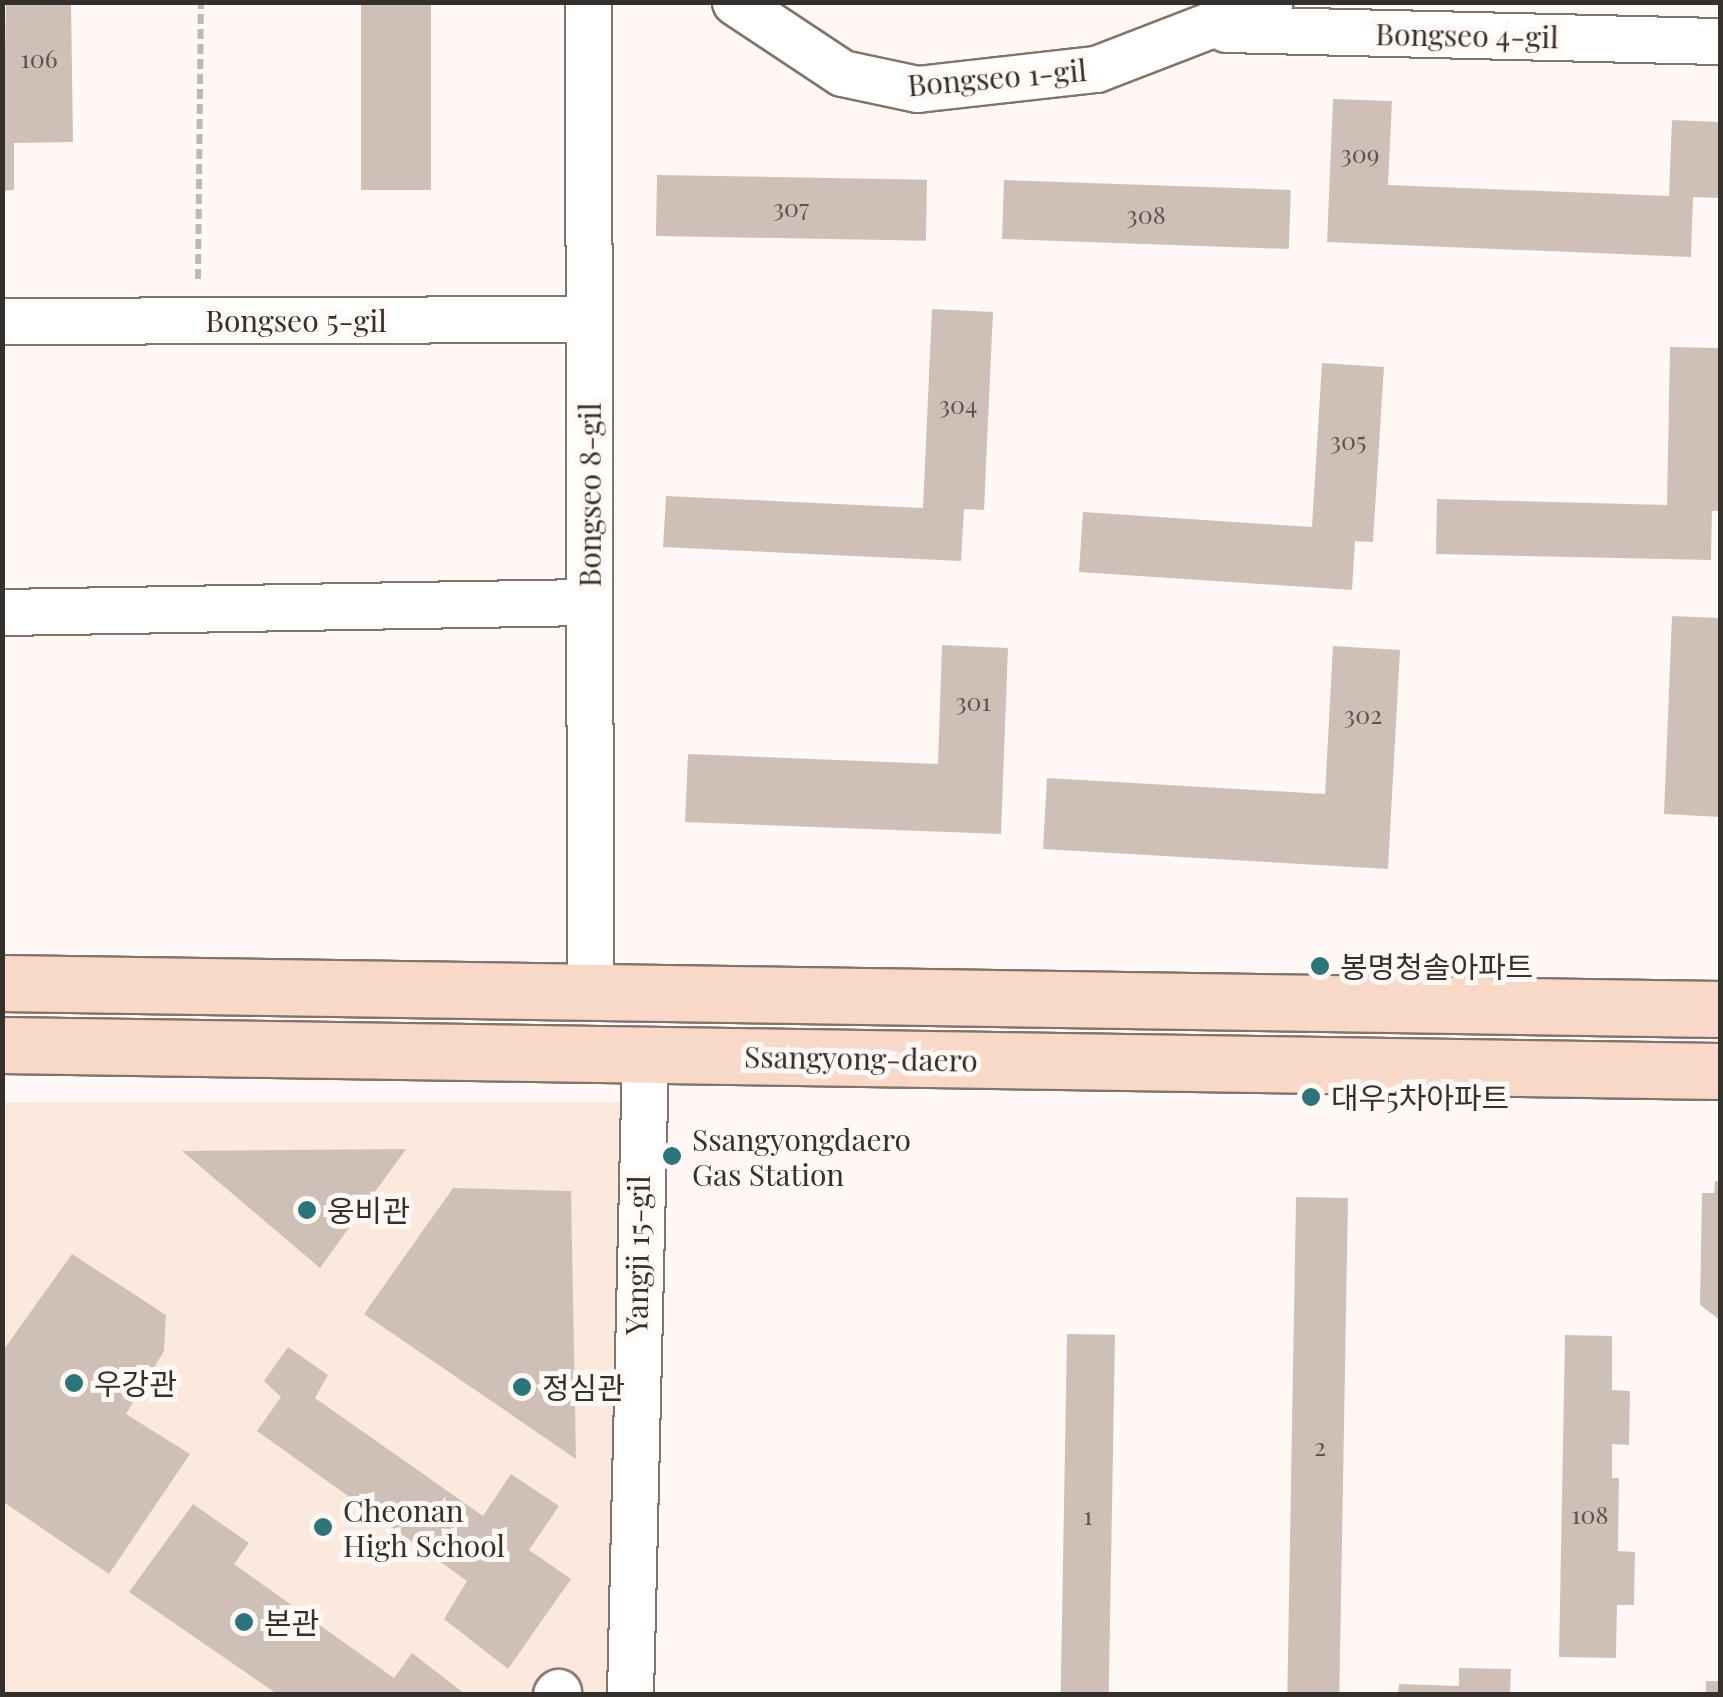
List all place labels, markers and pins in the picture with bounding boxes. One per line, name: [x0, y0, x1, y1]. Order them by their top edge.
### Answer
place label: 봉명청솔아파트: [1340, 948, 1533, 984]
marker: 봉명청솔아파트: [1309, 955, 1331, 977]
place label: 대우5차아파트: [1331, 1079, 1509, 1115]
marker: 대우5차아파트: [1300, 1086, 1322, 1108]
place label: Ssangyongdaero Gas Station: [692, 1121, 911, 1192]
marker: Ssangyongdaero Gas Station: [661, 1145, 683, 1167]
place label: 웅비관: [327, 1192, 410, 1228]
marker: 웅비관: [296, 1199, 318, 1221]
place label: 우강관: [94, 1365, 177, 1401]
place label: 정심관: [542, 1369, 625, 1405]
marker: 우강관: [63, 1372, 85, 1394]
marker: 정심관: [511, 1376, 533, 1398]
place label: Cheonan High School: [343, 1492, 505, 1562]
marker: Cheonan High School: [312, 1516, 334, 1538]
place label: 본관: [264, 1604, 319, 1640]
marker: 본관: [233, 1611, 255, 1633]

